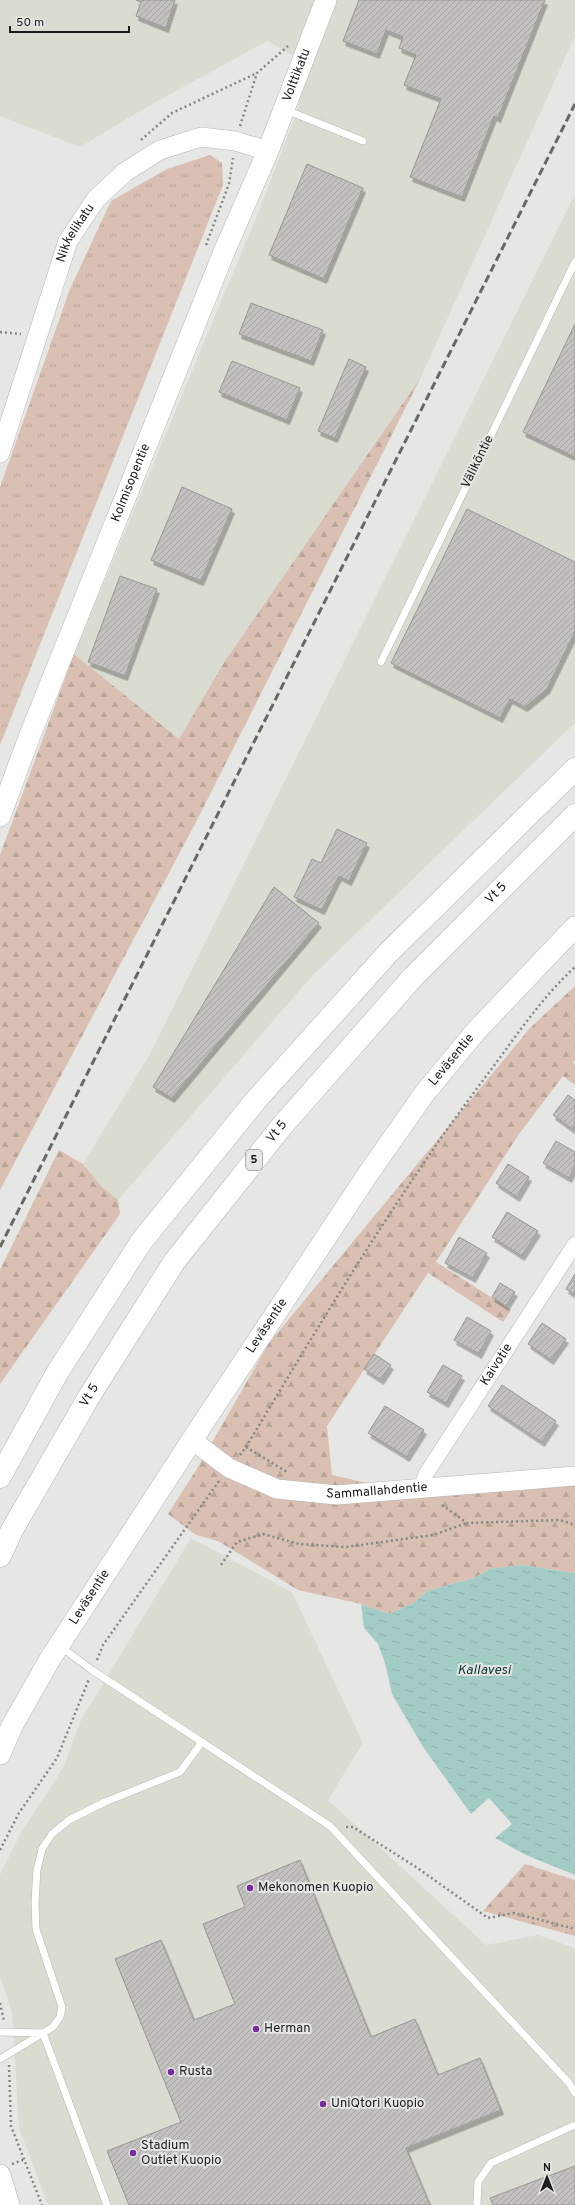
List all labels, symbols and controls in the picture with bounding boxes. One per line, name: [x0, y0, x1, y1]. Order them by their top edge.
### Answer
scale bar: [10, 8, 129, 34]
text: 50 m: [16, 15, 44, 31]
street label: Volttikatu: [280, 47, 314, 104]
street label: Nikkelikatu: [54, 201, 98, 264]
street label: Väliköntie: [458, 433, 498, 491]
street label: Kolmisopentie: [108, 441, 154, 525]
street label: Vt 5: [482, 879, 511, 908]
street label: Leväsentie: [426, 1031, 478, 1089]
street label: Vt 5: [263, 1117, 291, 1146]
road number: 5: [246, 1150, 262, 1170]
street label: Leväsentie: [243, 1296, 291, 1357]
street label: Kaivotie: [477, 1341, 516, 1389]
street label: Vt 5: [77, 1381, 103, 1410]
street label: Sammallahdentie: [325, 1480, 428, 1503]
street label: Leväsentie: [66, 1567, 114, 1628]
water label: Kallavesi: [457, 1662, 512, 1679]
place label: Mekonomen Kuopio: [258, 1880, 373, 1896]
marker: Mekonomen Kuopio: [245, 1883, 255, 1893]
place label: Herman: [264, 2021, 311, 2037]
marker: Herman: [251, 2024, 261, 2034]
place label: Rusta: [179, 2064, 212, 2080]
marker: Rusta: [166, 2067, 176, 2077]
place label: UniQtori Kuopio: [331, 2096, 424, 2112]
marker: UniQtori Kuopio: [318, 2099, 328, 2109]
place label: Stadium Outlet Kuopio: [141, 2138, 222, 2169]
marker: Stadium Outlet Kuopio: [128, 2148, 138, 2158]
north arrow: [527, 2157, 567, 2197]
text: N: [543, 2161, 551, 2175]

